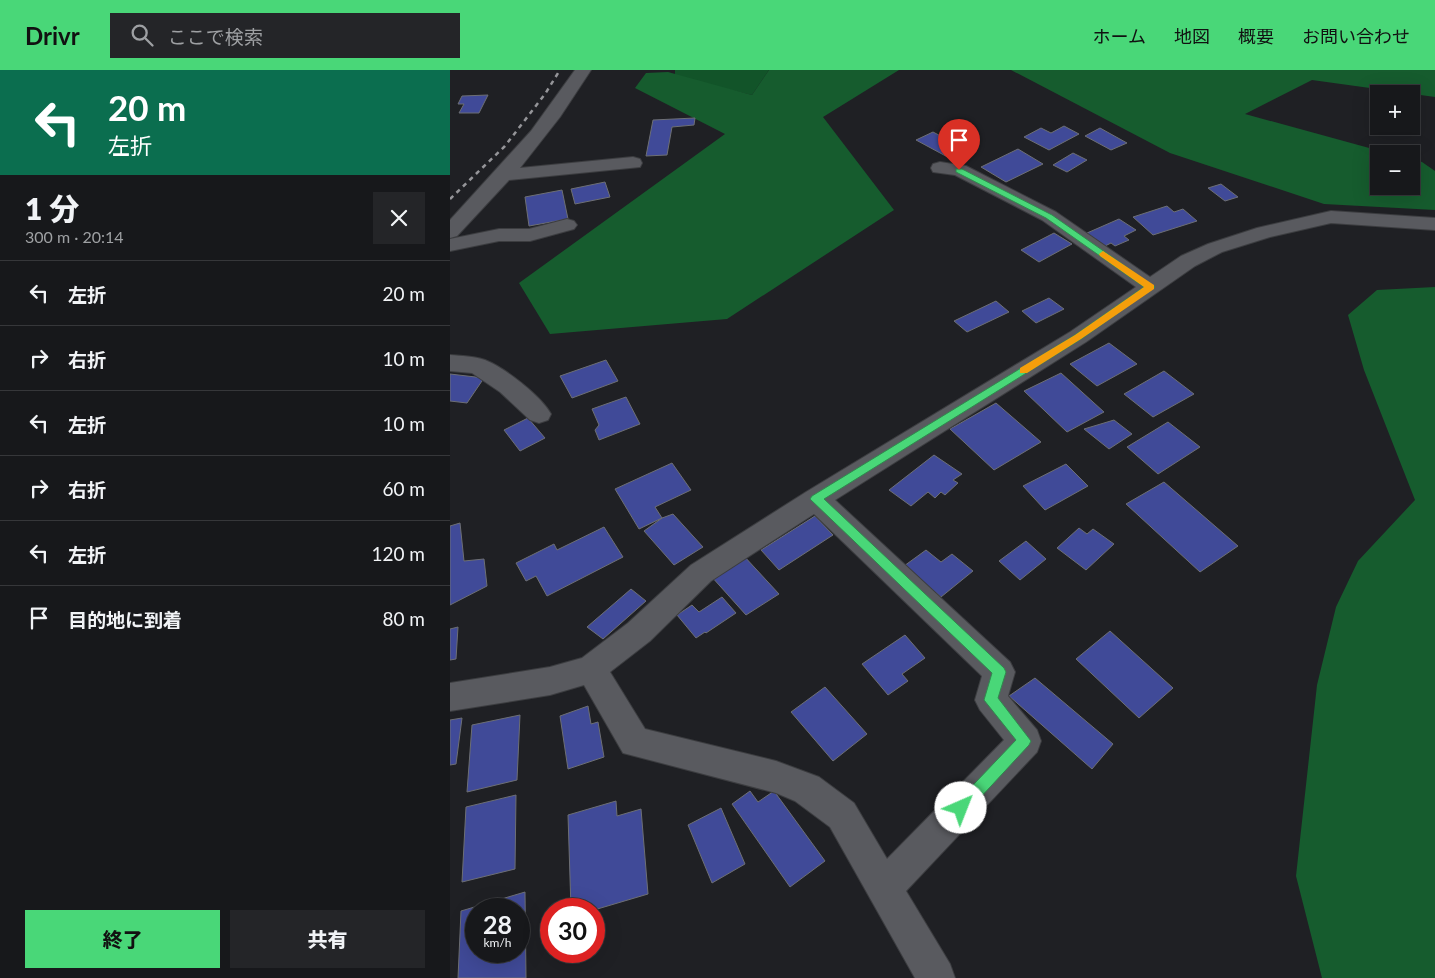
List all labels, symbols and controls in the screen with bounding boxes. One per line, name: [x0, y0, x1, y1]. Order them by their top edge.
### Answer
search box: [110, 13, 460, 58]
text: Drivr: [25, 21, 80, 50]
icon: search: [128, 21, 156, 49]
text: ここで検索: [168, 25, 263, 48]
text: ホーム: [1093, 25, 1146, 47]
text: 地図: [1174, 25, 1210, 47]
text: 概要: [1238, 25, 1274, 47]
text: お問い合わせ: [1302, 25, 1410, 47]
map controls: [1370, 85, 1420, 195]
button: +: [1370, 85, 1420, 135]
text: 20 m: [108, 86, 186, 128]
icon: left: [25, 90, 90, 155]
pin: [938, 119, 980, 170]
icon: arrive: [945, 126, 973, 154]
text: 左折: [108, 132, 152, 159]
button: −: [1370, 145, 1420, 195]
text: 1 分: [25, 190, 79, 226]
button: close: [373, 192, 425, 244]
text: 300 m · 20:14: [25, 227, 124, 246]
icon: left: [25, 279, 53, 307]
text: 20 m: [382, 282, 425, 305]
text: 左折: [68, 283, 106, 306]
icon: right: [25, 344, 53, 372]
text: 10 m: [382, 347, 425, 370]
text: 右折: [68, 348, 106, 371]
icon: left: [25, 409, 53, 437]
text: 10 m: [382, 412, 425, 435]
text: 左折: [68, 413, 106, 436]
icon: right: [25, 474, 53, 502]
text: 60 m: [382, 477, 425, 500]
text: 右折: [68, 478, 106, 501]
icon: left: [25, 539, 53, 567]
text: 120 m: [371, 542, 425, 565]
text: 左折: [68, 543, 106, 566]
icon: arrive: [25, 604, 53, 632]
text: 80 m: [382, 607, 425, 630]
text: 目的地に到着: [68, 608, 182, 631]
position arrow: [934, 781, 986, 833]
speed limit sign: 30: [540, 898, 605, 963]
text: 28: [483, 909, 512, 939]
button: 終了: [25, 910, 220, 968]
button: 共有: [230, 910, 425, 968]
text: km/h: [483, 935, 512, 950]

